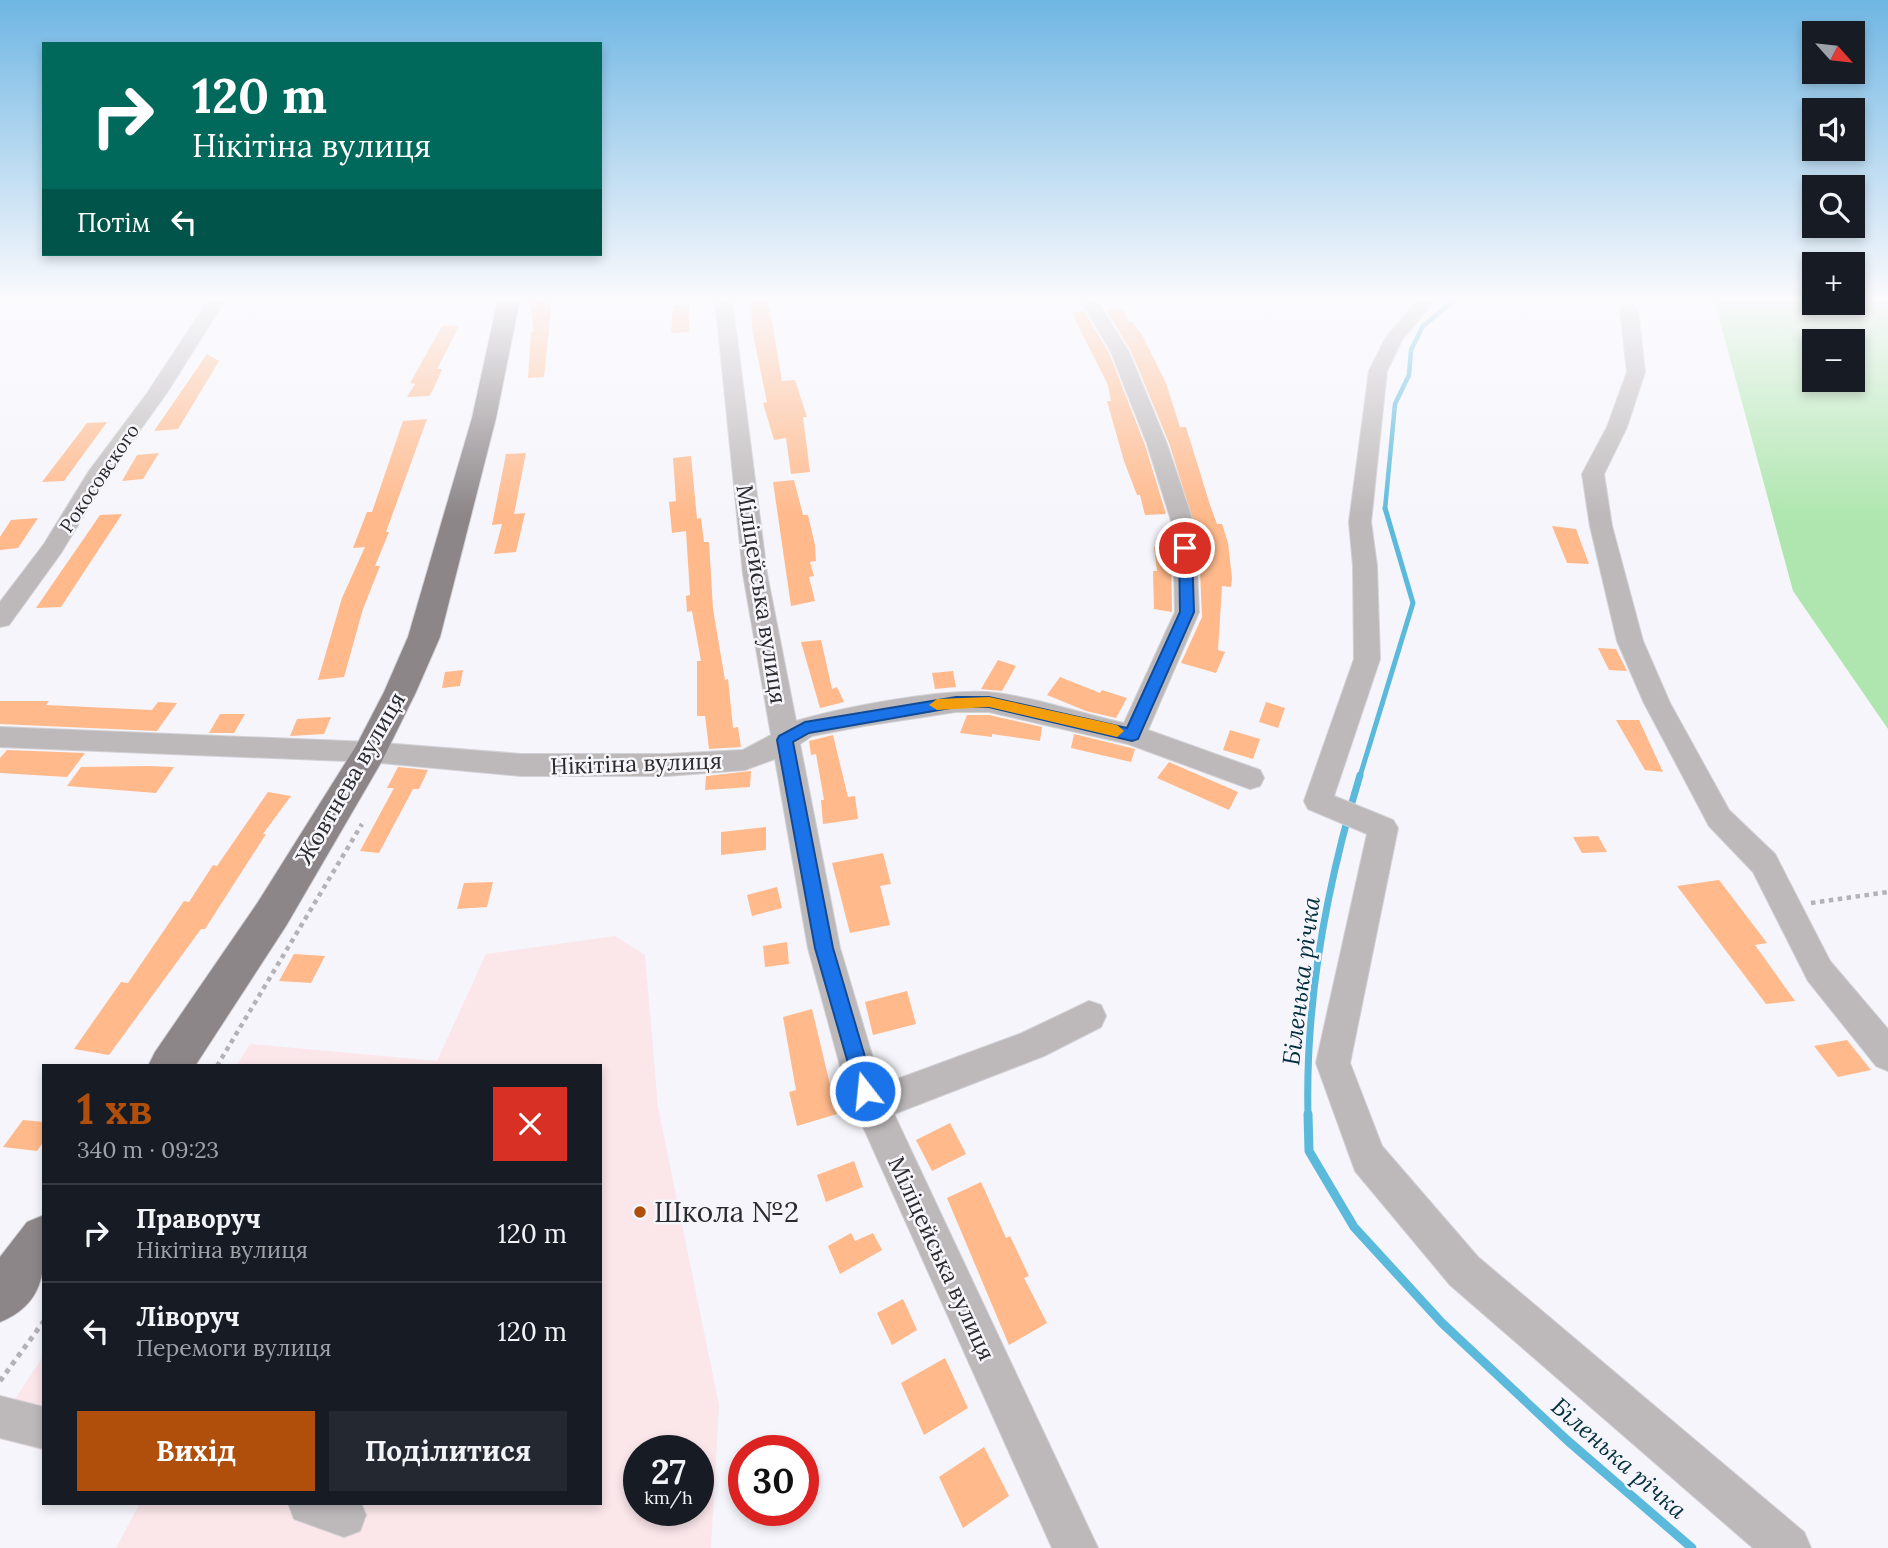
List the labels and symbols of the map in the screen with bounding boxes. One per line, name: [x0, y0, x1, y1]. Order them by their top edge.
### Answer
north arrow: [1802, 21, 1866, 84]
street label: Рокосовского: [54, 419, 144, 537]
street label: Міліцейська вулиця: [730, 482, 794, 706]
pin: [1155, 518, 1215, 578]
street label: Жовтнева вулиця: [289, 687, 411, 869]
street label: Нікітіна вулиця: [550, 746, 722, 780]
water label: Біленька річка: [1275, 894, 1327, 1067]
position arrow: [828, 1054, 902, 1128]
street label: Міліцейська вулиця: [882, 1151, 1002, 1365]
place label: Школа №2: [654, 1194, 799, 1230]
marker: Школа №2: [632, 1204, 648, 1220]
water label: Біленька річка: [1545, 1391, 1694, 1526]
speed limit sign: 30: [728, 1435, 819, 1526]

